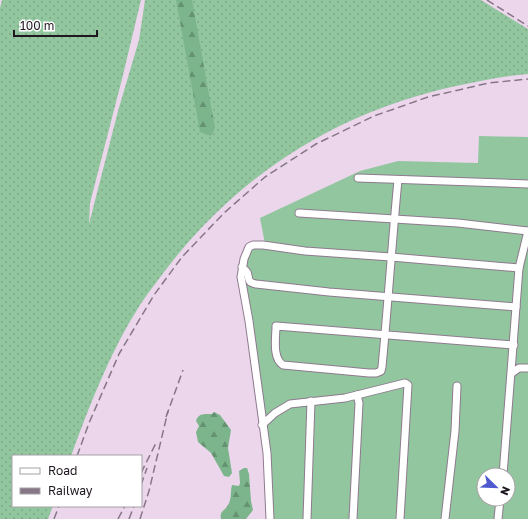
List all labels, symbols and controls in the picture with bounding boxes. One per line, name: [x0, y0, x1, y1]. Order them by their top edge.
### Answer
scale bar: [14, 12, 97, 38]
text: 100 m: [20, 18, 54, 33]
legend: [12, 455, 142, 507]
text: Road: [48, 463, 77, 478]
north arrow: [476, 467, 516, 507]
text: Railway: [48, 483, 93, 498]
text: N: [498, 485, 513, 497]

